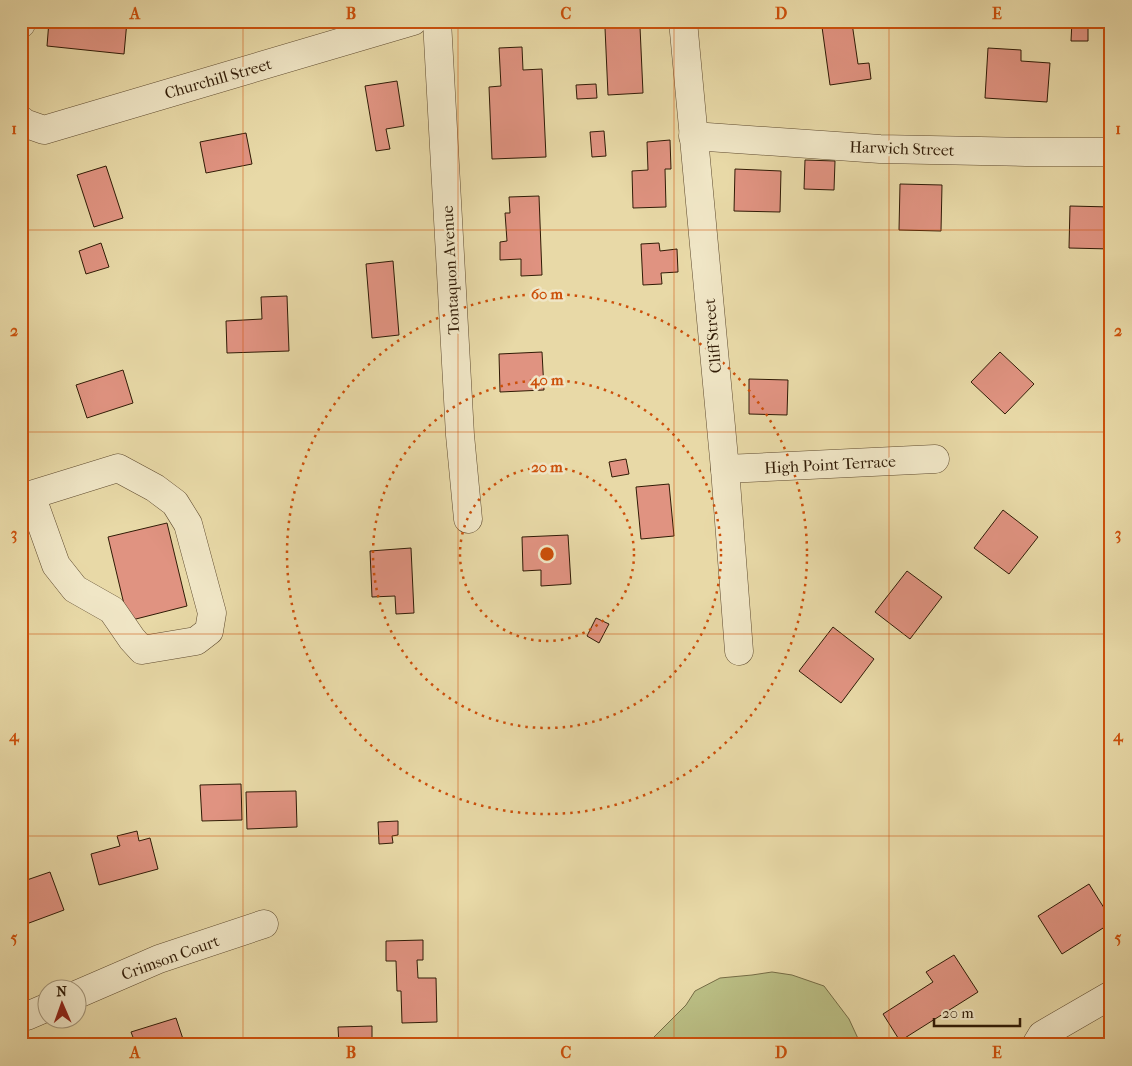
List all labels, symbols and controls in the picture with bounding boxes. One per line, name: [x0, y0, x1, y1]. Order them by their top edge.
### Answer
text: A: [129, 4, 141, 23]
text: B: [346, 4, 356, 23]
text: C: [561, 4, 572, 23]
text: D: [775, 4, 787, 23]
text: E: [992, 4, 1002, 23]
street label: Churchill Street: [162, 54, 274, 103]
text: 1: [11, 119, 17, 138]
text: 1: [1115, 119, 1121, 138]
street label: Harwich Street: [849, 137, 955, 160]
street label: Tontaquon Avenue: [438, 205, 463, 335]
text: 60 m: [531, 285, 564, 303]
street label: Cliff Street: [700, 297, 725, 374]
text: 2: [10, 321, 18, 340]
text: 2: [1114, 321, 1122, 340]
text: 40 m: [530, 371, 564, 389]
street label: High Point Terrace: [764, 452, 896, 477]
text: 20 m: [531, 458, 563, 476]
text: 3: [11, 524, 17, 544]
text: 3: [1115, 524, 1121, 544]
centre of rings: [538, 545, 556, 563]
text: 4: [8, 726, 20, 746]
text: 4: [1112, 726, 1124, 746]
text: 5: [11, 928, 18, 947]
text: 5: [1115, 928, 1122, 947]
street label: Crimson Court: [119, 931, 222, 984]
north arrow: [38, 978, 88, 1028]
text: N: [56, 983, 68, 1000]
scale bar: [934, 996, 1021, 1028]
text: 20 m: [942, 1004, 974, 1022]
text: A: [129, 1043, 141, 1062]
text: B: [346, 1043, 356, 1062]
text: C: [561, 1043, 572, 1062]
text: D: [775, 1043, 787, 1062]
text: E: [992, 1043, 1002, 1062]

